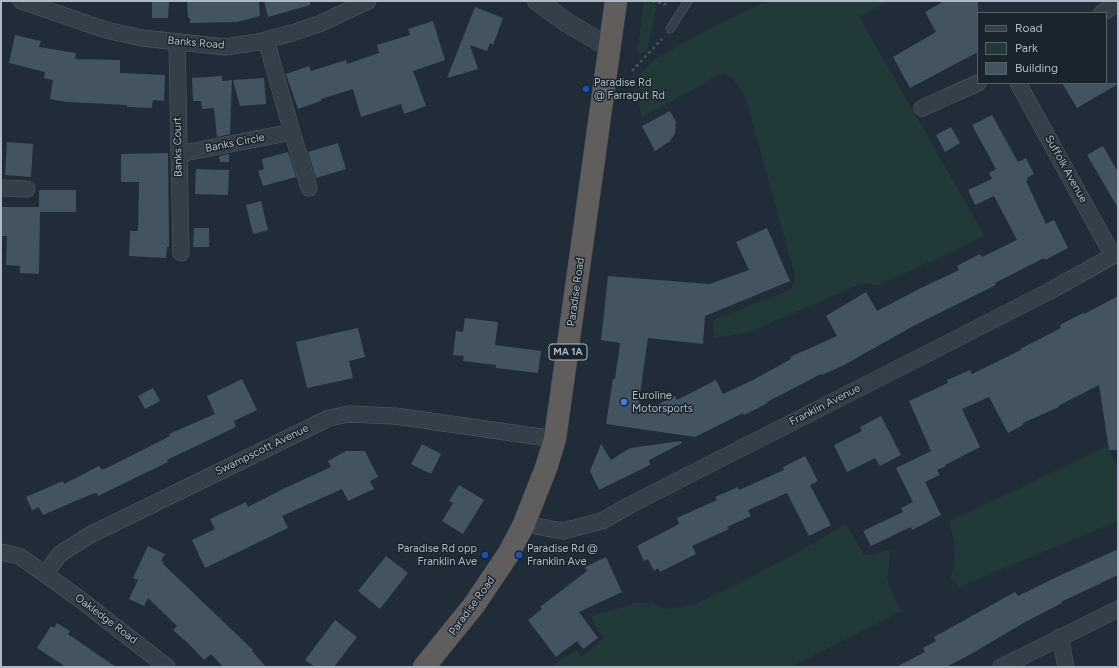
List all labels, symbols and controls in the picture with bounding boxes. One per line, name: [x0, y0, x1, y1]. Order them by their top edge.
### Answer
legend: [977, 12, 1107, 84]
text: Road: [1015, 21, 1043, 35]
street label: Banks Road: [167, 34, 225, 52]
text: Park: [1015, 41, 1038, 55]
text: Building: [1015, 61, 1058, 75]
place label: Paradise Rd @ Farragut Rd: [594, 76, 665, 102]
marker: Paradise Rd @ Farragut Rd: [581, 84, 591, 94]
street label: Banks Court: [171, 117, 185, 177]
street label: Banks Circle: [204, 131, 266, 155]
street label: Suffolk Avenue: [1042, 133, 1090, 205]
street label: Paradise Road: [565, 257, 587, 327]
road number: MA 1A: [549, 344, 587, 360]
street label: Franklin Avenue: [787, 381, 863, 429]
place label: Euroline Motorsports: [632, 389, 693, 415]
marker: Euroline Motorsports: [619, 397, 629, 407]
street label: Swampscott Avenue: [213, 422, 311, 478]
place label: Paradise Rd opp Franklin Ave: [398, 542, 477, 568]
place label: Paradise Rd @ Franklin Ave: [527, 542, 598, 568]
marker: Paradise Rd opp Franklin Ave: [480, 550, 490, 560]
marker: Paradise Rd @ Franklin Ave: [514, 550, 524, 560]
street label: Paradise Road: [446, 574, 498, 638]
street label: Oakledge Road: [72, 591, 140, 647]

